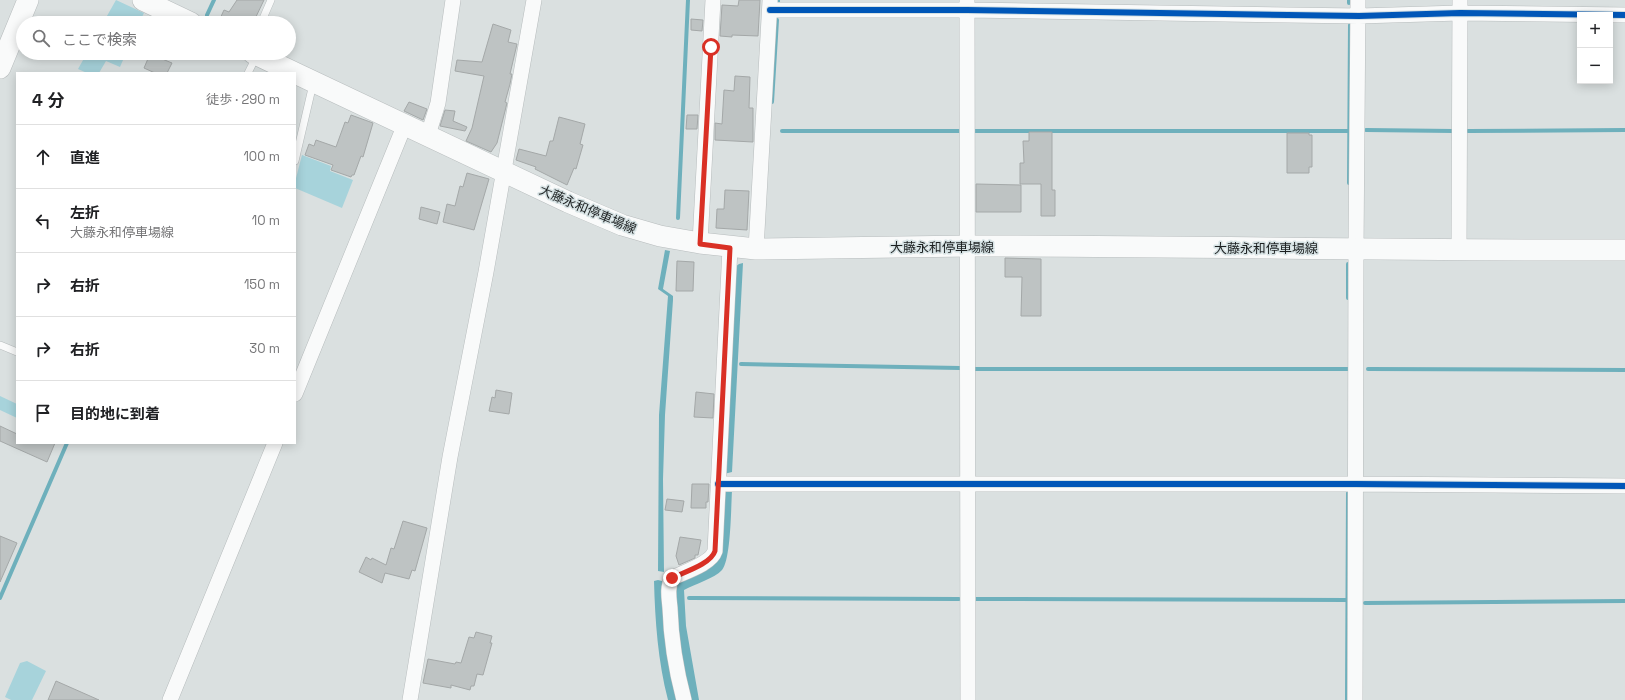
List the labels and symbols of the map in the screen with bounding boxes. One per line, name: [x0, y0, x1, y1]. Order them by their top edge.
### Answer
route start: [702, 38, 720, 56]
street label: 大藤永和停車場線: [537, 181, 639, 238]
street label: 大藤永和停車場線: [890, 239, 994, 256]
street label: 大藤永和停車場線: [1214, 240, 1318, 257]
route end: [663, 569, 681, 587]

